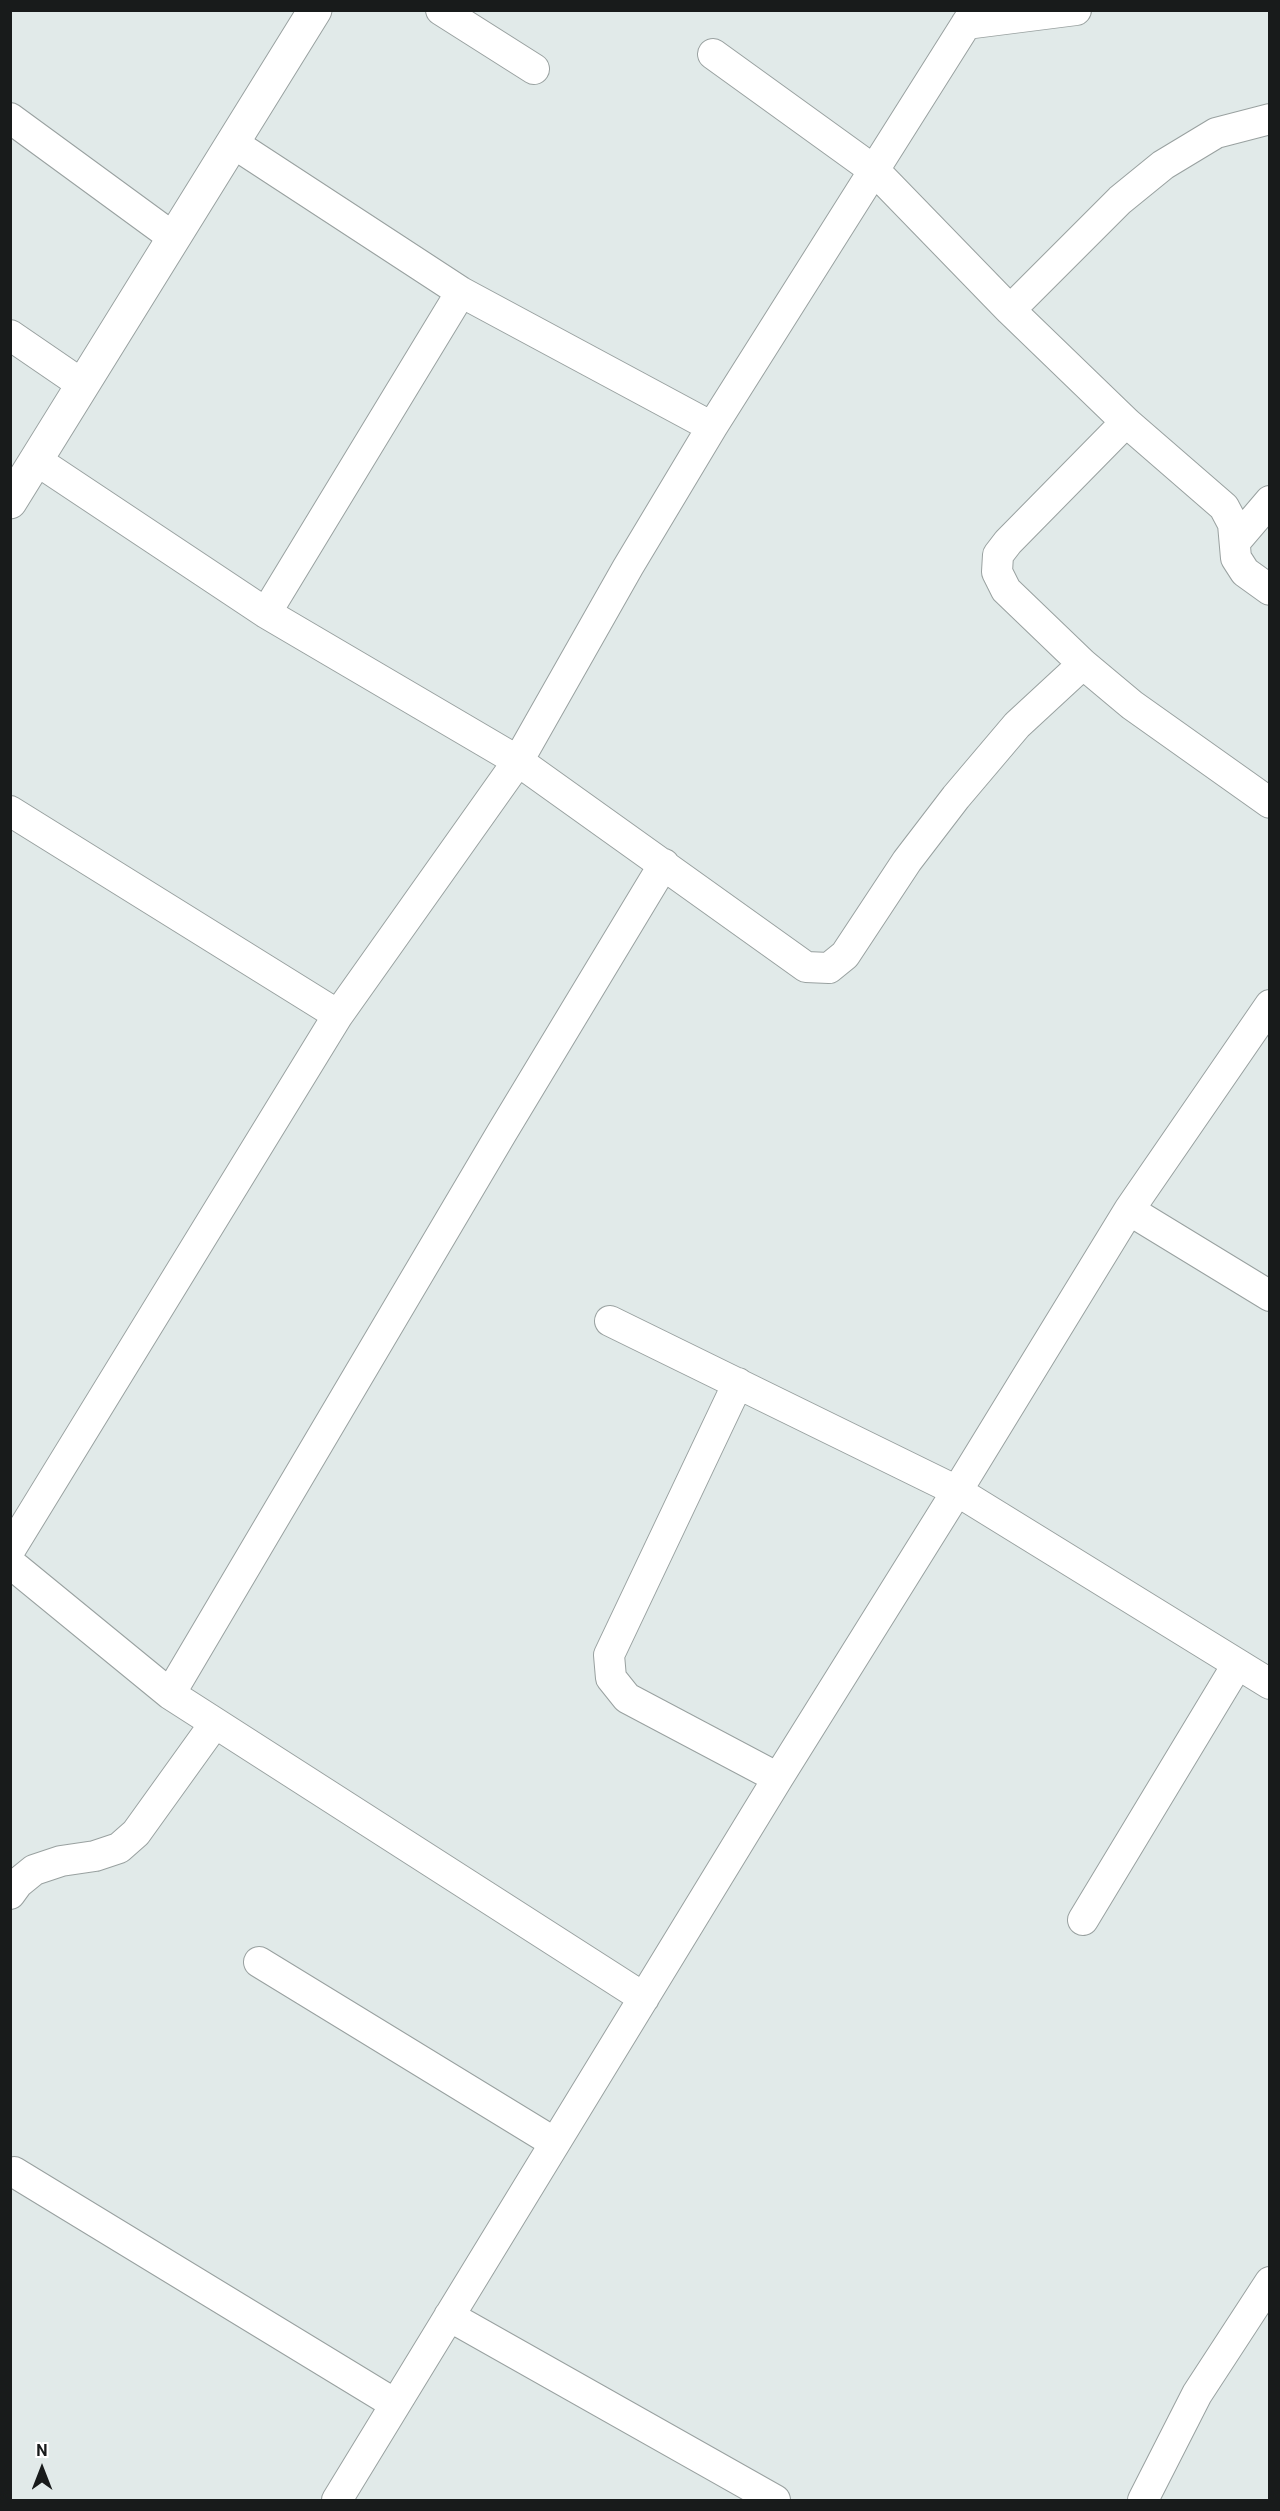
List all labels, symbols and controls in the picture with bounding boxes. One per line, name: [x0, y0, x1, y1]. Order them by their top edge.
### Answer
north arrow: [12, 2439, 72, 2499]
text: N: [36, 2441, 48, 2460]

